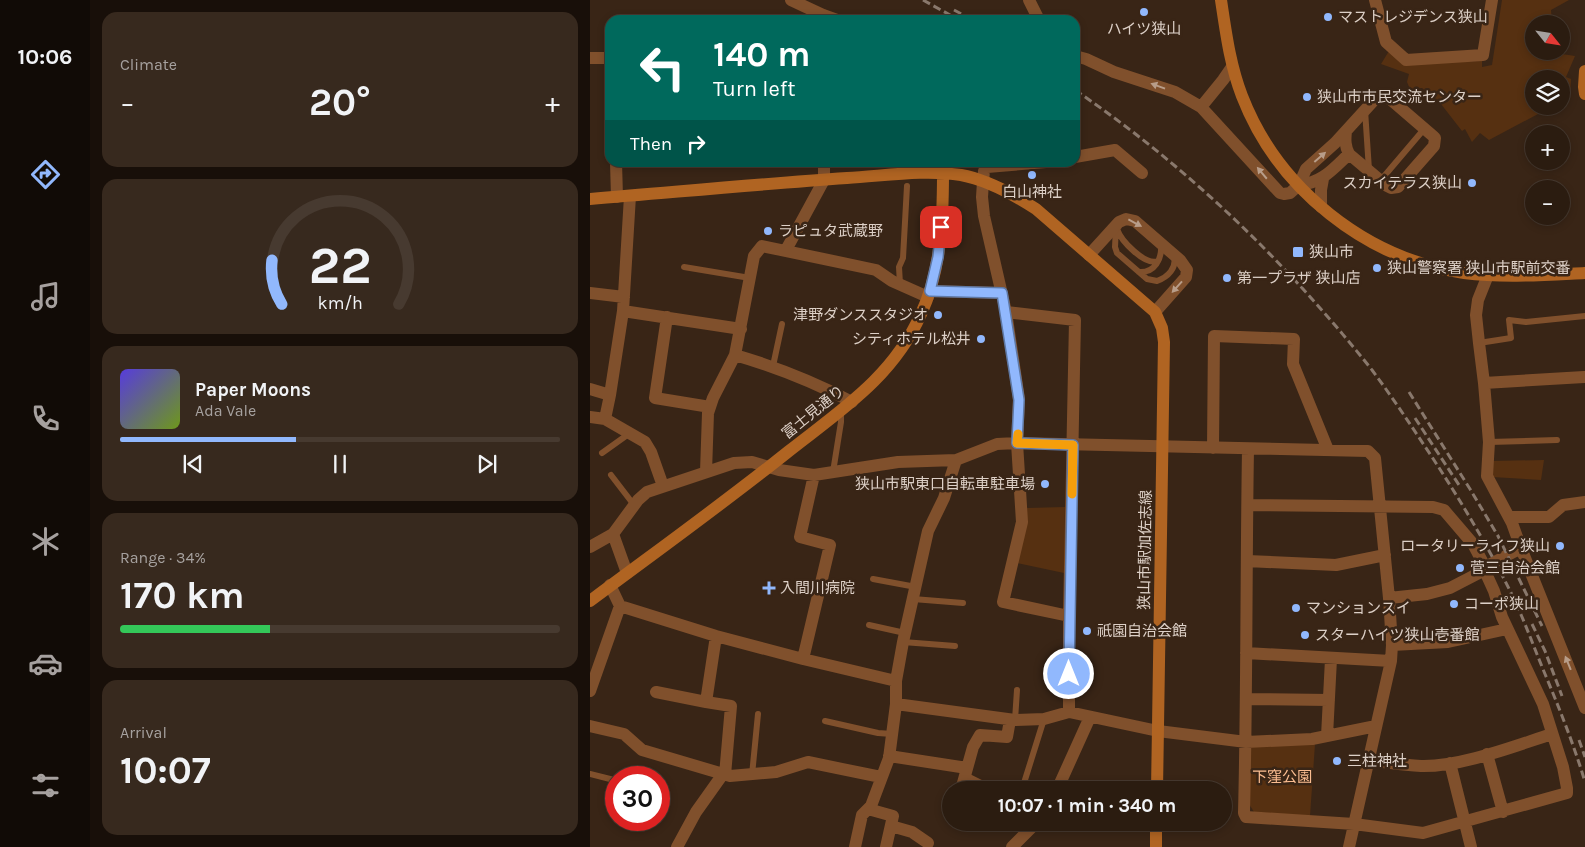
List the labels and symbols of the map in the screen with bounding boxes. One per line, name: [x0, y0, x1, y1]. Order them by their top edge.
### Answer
marker: ハイツ狭山: [1138, 6, 1150, 18]
place label: マストレジデンス狭山: [1338, 8, 1488, 26]
marker: マストレジデンス狭山: [1322, 11, 1334, 23]
north arrow: [1525, 15, 1570, 60]
place label: ハイツ狭山: [1107, 20, 1181, 38]
one-way arrow: [1150, 82, 1165, 89]
place label: 狭山市市民交流センター: [1317, 88, 1482, 106]
marker: 狭山市市民交流センター: [1301, 91, 1313, 103]
one-way arrow: [1313, 151, 1326, 162]
one-way arrow: [1257, 167, 1268, 179]
marker: 白山神社: [1026, 169, 1038, 181]
place label: スカイテラス狭山: [1343, 174, 1462, 192]
marker: スカイテラス狭山: [1466, 177, 1478, 189]
place label: 白山神社: [1002, 183, 1062, 201]
pin: [920, 206, 962, 248]
one-way arrow: [1127, 219, 1142, 227]
place label: ラピュタ武蔵野: [778, 222, 883, 240]
marker: ラピュタ武蔵野: [762, 225, 774, 237]
place label: 狭山市: [1309, 243, 1354, 261]
marker: 狭山市: [1291, 245, 1305, 259]
place label: 狭山警察署 狭山市駅前交番: [1387, 259, 1571, 277]
marker: 狭山警察署 狭山市駅前交番: [1371, 262, 1383, 274]
place label: 第一プラザ 狭山店: [1237, 269, 1361, 287]
marker: 第一プラザ 狭山店: [1221, 272, 1233, 284]
one-way arrow: [1171, 281, 1183, 293]
place label: 津野ダンススタジオ: [793, 306, 928, 324]
marker: 津野ダンススタジオ: [932, 309, 944, 321]
place label: シティホテル松井: [852, 330, 971, 348]
marker: シティホテル松井: [975, 333, 987, 345]
street label: 富士見通り: [778, 381, 848, 443]
place label: 狭山市駅東口自転車駐車場: [855, 475, 1035, 493]
marker: 狭山市駅東口自転車駐車場: [1039, 478, 1051, 490]
street label: 狭山市駅加佐志線: [1135, 490, 1155, 610]
place label: ロータリーライフ狭山: [1400, 537, 1550, 555]
marker: ロータリーライフ狭山: [1554, 540, 1566, 552]
place label: 菅三自治会館: [1470, 559, 1560, 577]
marker: 菅三自治会館: [1454, 562, 1466, 574]
place label: 入間川病院: [780, 579, 855, 597]
marker: 入間川病院: [762, 581, 776, 595]
place label: コーポ狭山: [1464, 595, 1539, 613]
marker: コーポ狭山: [1448, 598, 1460, 610]
place label: マンションスイ: [1306, 599, 1411, 617]
marker: マンションスイ: [1290, 602, 1302, 614]
place label: 祇園自治会館: [1097, 622, 1187, 640]
marker: 祇園自治会館: [1081, 625, 1093, 637]
place label: スターハイツ狭山壱番館: [1315, 626, 1479, 644]
marker: スターハイツ狭山壱番館: [1299, 629, 1311, 641]
position arrow: [1042, 647, 1094, 699]
one-way arrow: [1563, 656, 1571, 670]
place label: 三柱神社: [1347, 752, 1407, 770]
marker: 三柱神社: [1331, 755, 1343, 767]
speed limit sign: 30: [605, 766, 670, 831]
park label: 下窪公園: [1252, 768, 1312, 786]

